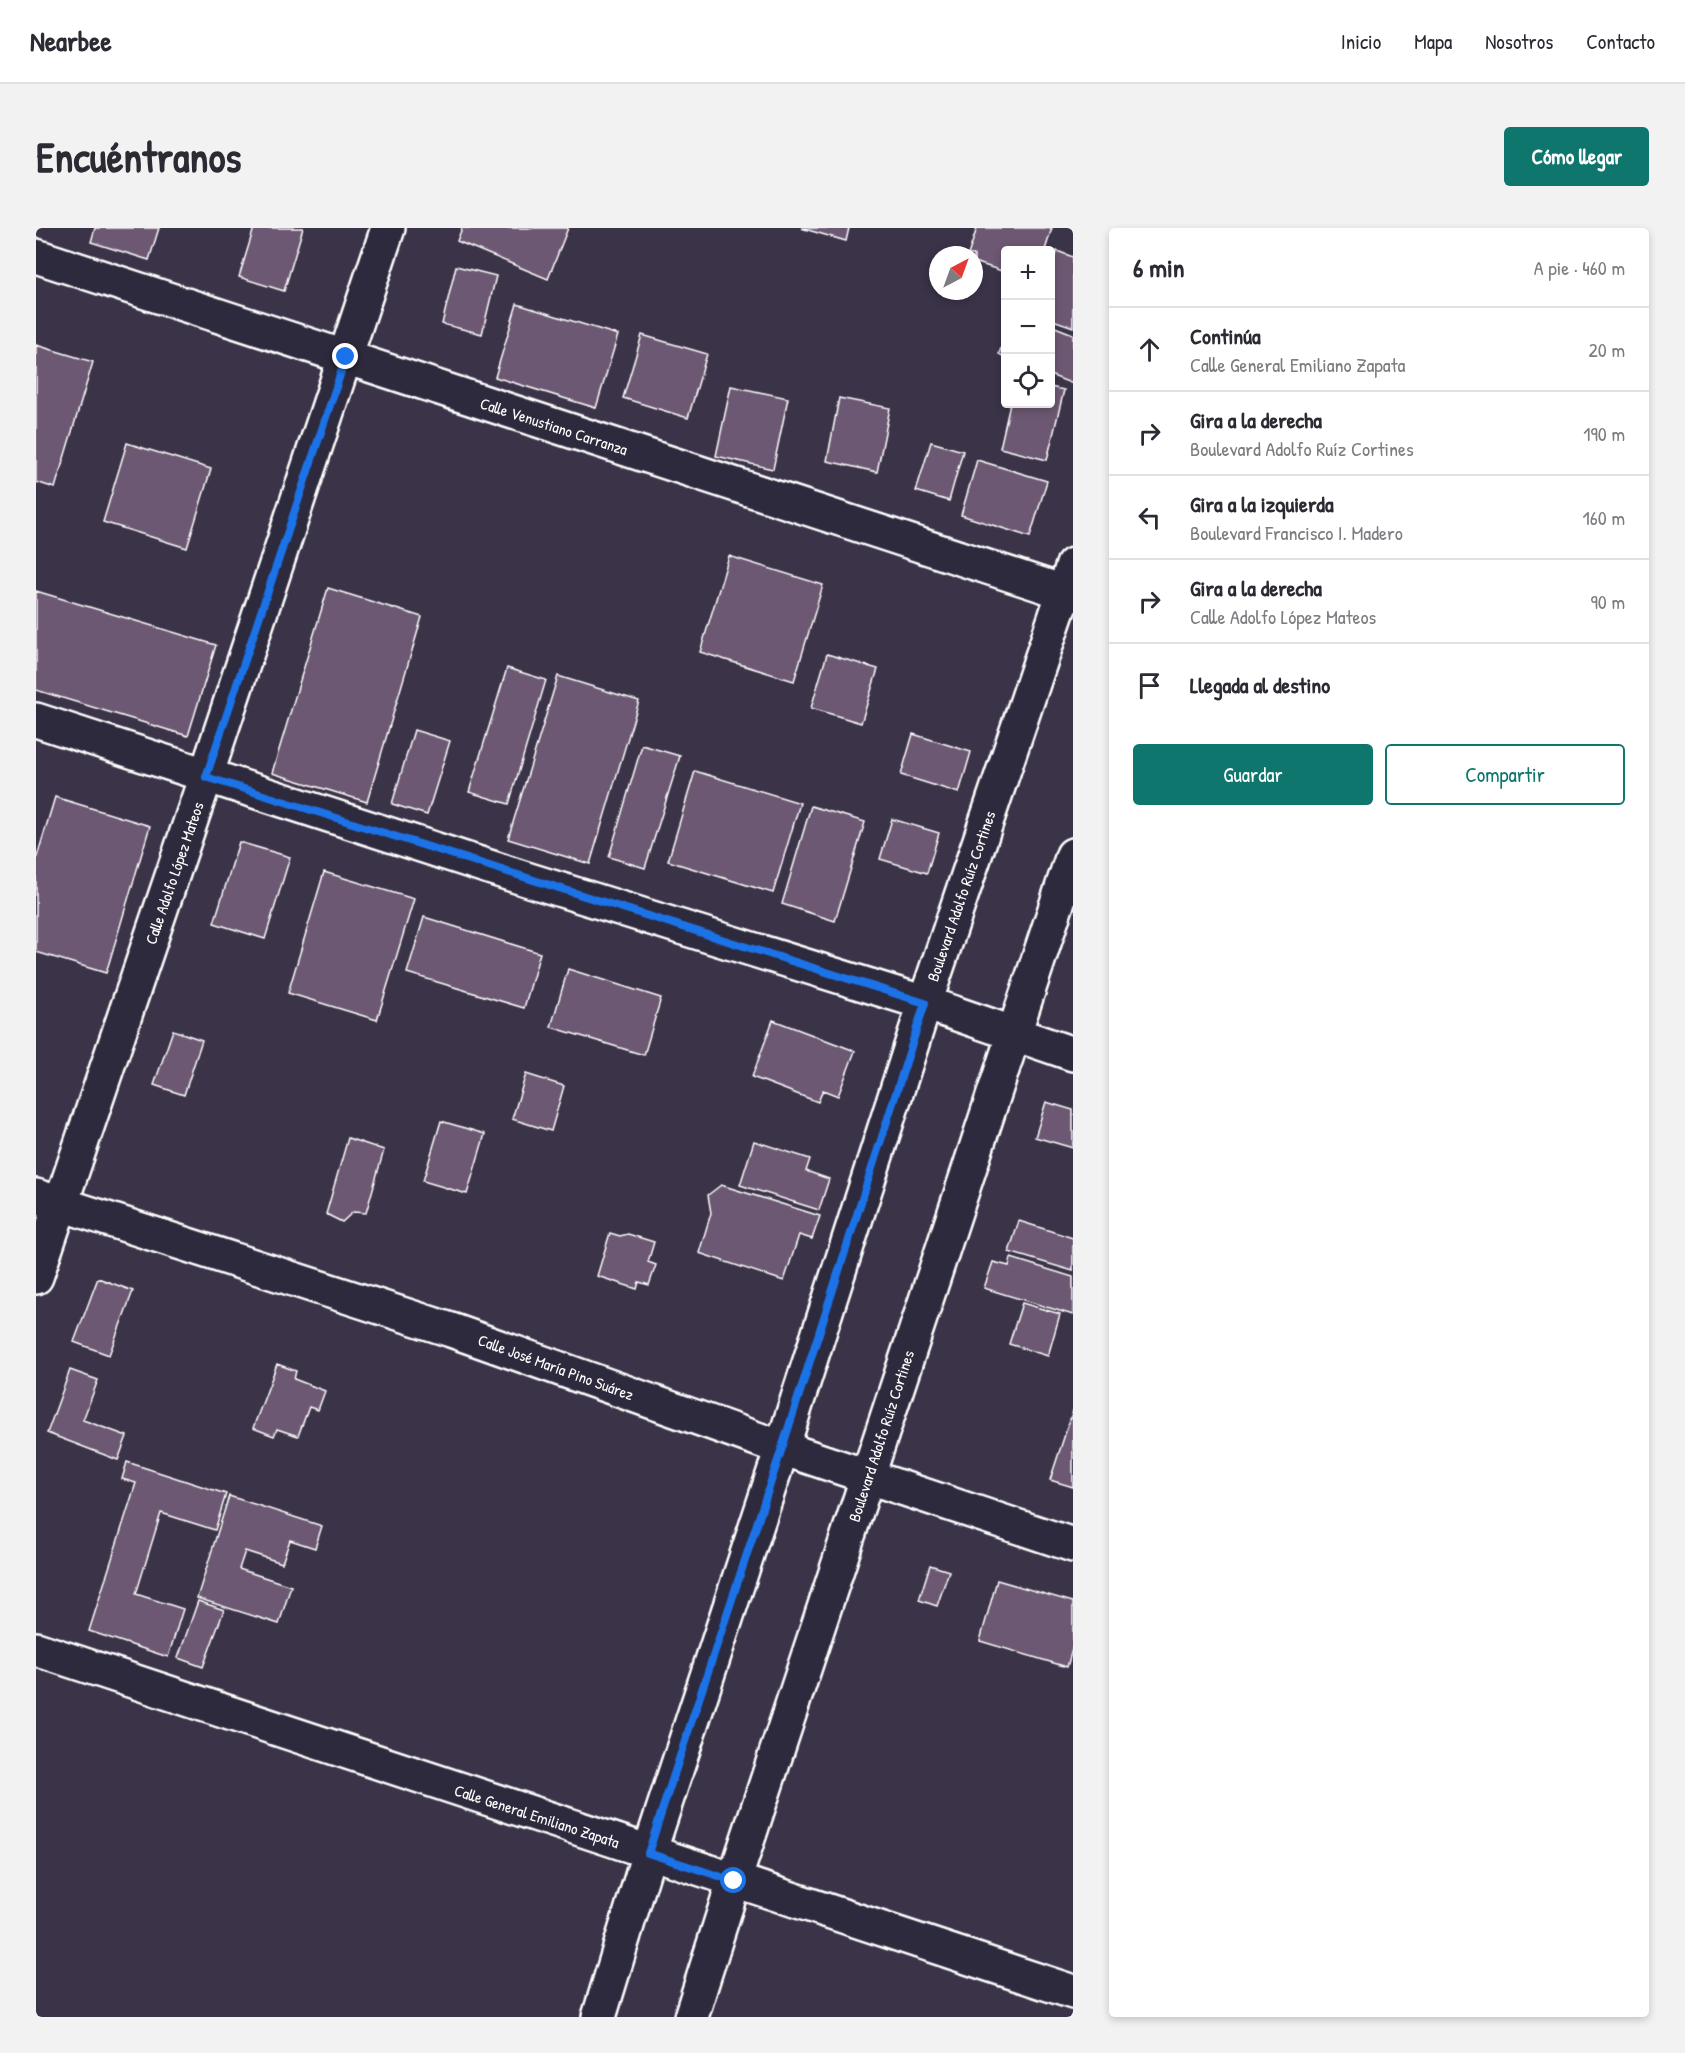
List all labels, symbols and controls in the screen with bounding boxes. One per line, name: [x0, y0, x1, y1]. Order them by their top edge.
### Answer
text: Nearbee: [30, 22, 112, 60]
text: Inicio: [1341, 27, 1381, 56]
text: Mapa: [1414, 27, 1452, 56]
text: Nosotros: [1485, 27, 1553, 56]
text: Contacto: [1586, 27, 1655, 56]
button: Cómo llegar: [1504, 127, 1649, 186]
text: Encuéntranos: [36, 128, 242, 185]
north arrow: [929, 246, 983, 300]
map controls: [1001, 246, 1055, 408]
button: +: [1001, 246, 1055, 300]
text: 6 min: [1133, 250, 1185, 285]
text: A pie · 460 m: [1534, 254, 1625, 281]
button: −: [1001, 300, 1055, 354]
text: Continúa: [1190, 321, 1261, 351]
icon: ahead: [1133, 333, 1166, 366]
text: 20 m: [1588, 336, 1625, 363]
route end: [332, 343, 358, 369]
text: Calle General Emiliano Zapata: [1190, 351, 1405, 378]
button: locate: [1001, 354, 1055, 408]
street label: Calle Venustiano Carranza: [477, 392, 631, 460]
text: Gira a la derecha: [1190, 405, 1322, 435]
icon: right: [1133, 417, 1166, 450]
text: 190 m: [1583, 420, 1625, 447]
text: Boulevard Adolfo Ruíz Cortines: [1190, 435, 1414, 462]
text: Gira a la izquierda: [1190, 489, 1334, 519]
icon: left: [1133, 501, 1166, 534]
text: 160 m: [1583, 504, 1625, 531]
text: Boulevard Francisco I. Madero: [1190, 519, 1403, 546]
text: Gira a la derecha: [1190, 573, 1322, 603]
icon: right: [1133, 585, 1166, 618]
text: 90 m: [1591, 588, 1625, 615]
text: Calle Adolfo López Mateos: [1190, 603, 1376, 630]
icon: arrive: [1133, 669, 1166, 702]
text: Llegada al destino: [1190, 670, 1330, 700]
button: Guardar: [1133, 744, 1373, 805]
button: Compartir: [1385, 744, 1625, 805]
street label: Calle Adolfo López Mateos: [139, 799, 209, 947]
street label: Boulevard Adolfo Ruíz Cortines: [921, 808, 1001, 984]
street label: Calle José María Pino Suárez: [475, 1329, 637, 1405]
street label: Boulevard Adolfo Ruíz Cortines: [843, 1347, 919, 1525]
street label: Calle General Emiliano Zapata: [452, 1779, 622, 1853]
route start: [720, 1867, 746, 1893]

